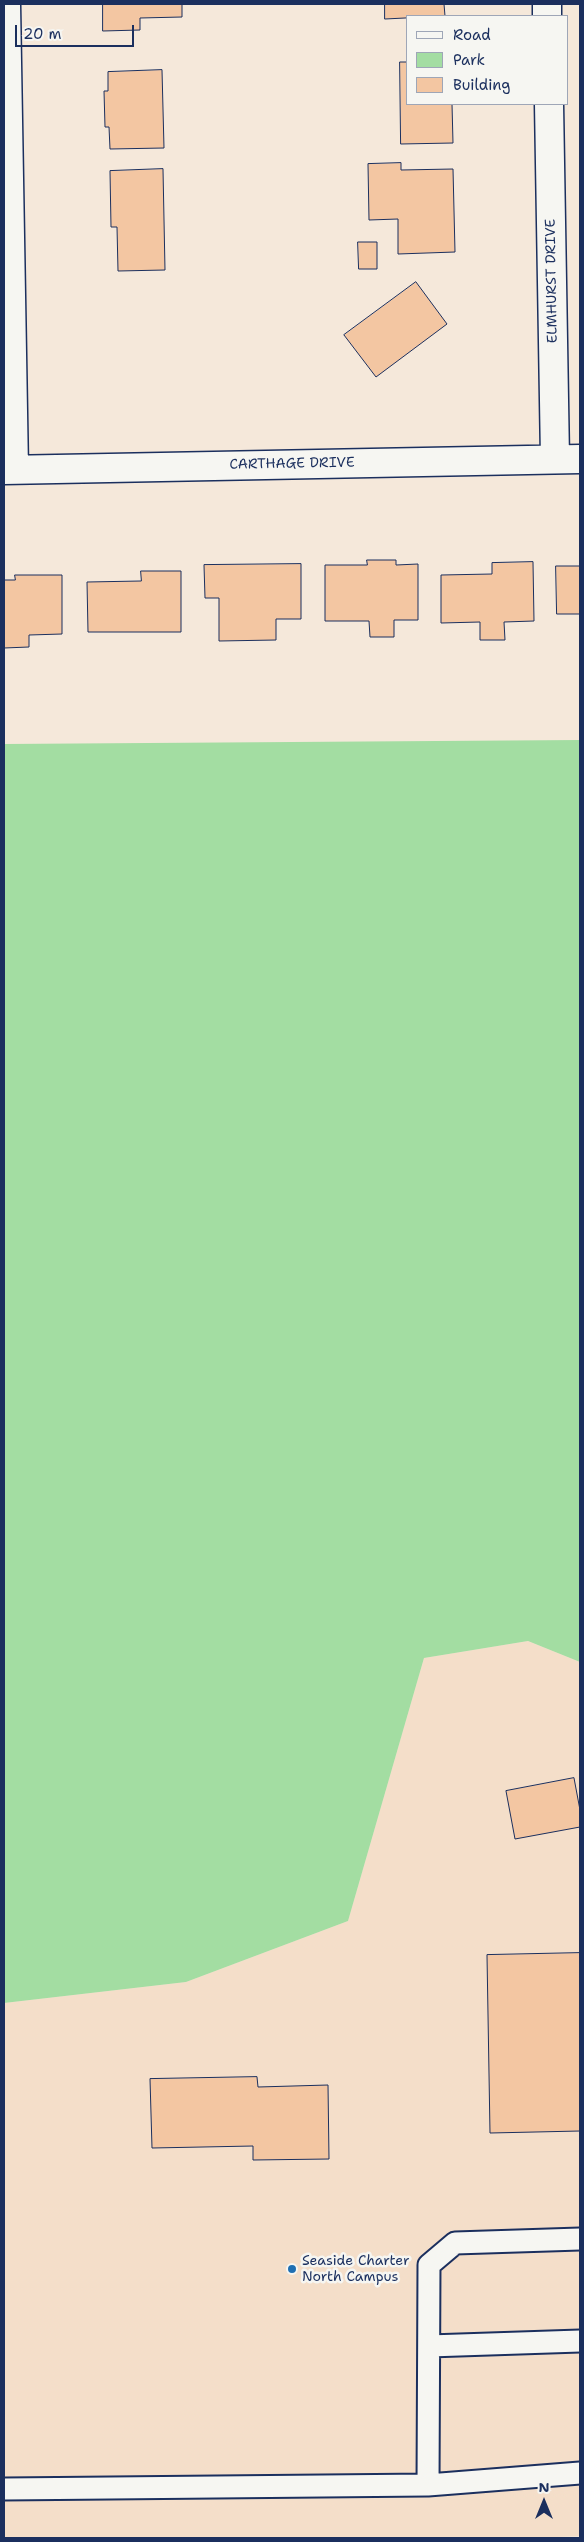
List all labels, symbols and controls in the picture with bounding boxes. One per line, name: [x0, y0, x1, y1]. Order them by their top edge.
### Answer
scale bar: [18, 15, 136, 47]
legend: [406, 15, 569, 105]
text: 20 m: [23, 24, 62, 44]
text: Road: [453, 25, 491, 45]
text: Park: [453, 50, 485, 70]
text: Building: [453, 75, 510, 95]
street label: ELMHURST DRIVE: [543, 219, 561, 343]
street label: CARTHAGE DRIVE: [229, 455, 355, 473]
place label: Seaside Charter North Campus: [302, 2253, 410, 2286]
marker: Seaside Charter North Campus: [286, 2263, 298, 2275]
north arrow: [519, 2477, 569, 2527]
text: N: [538, 2478, 550, 2496]

